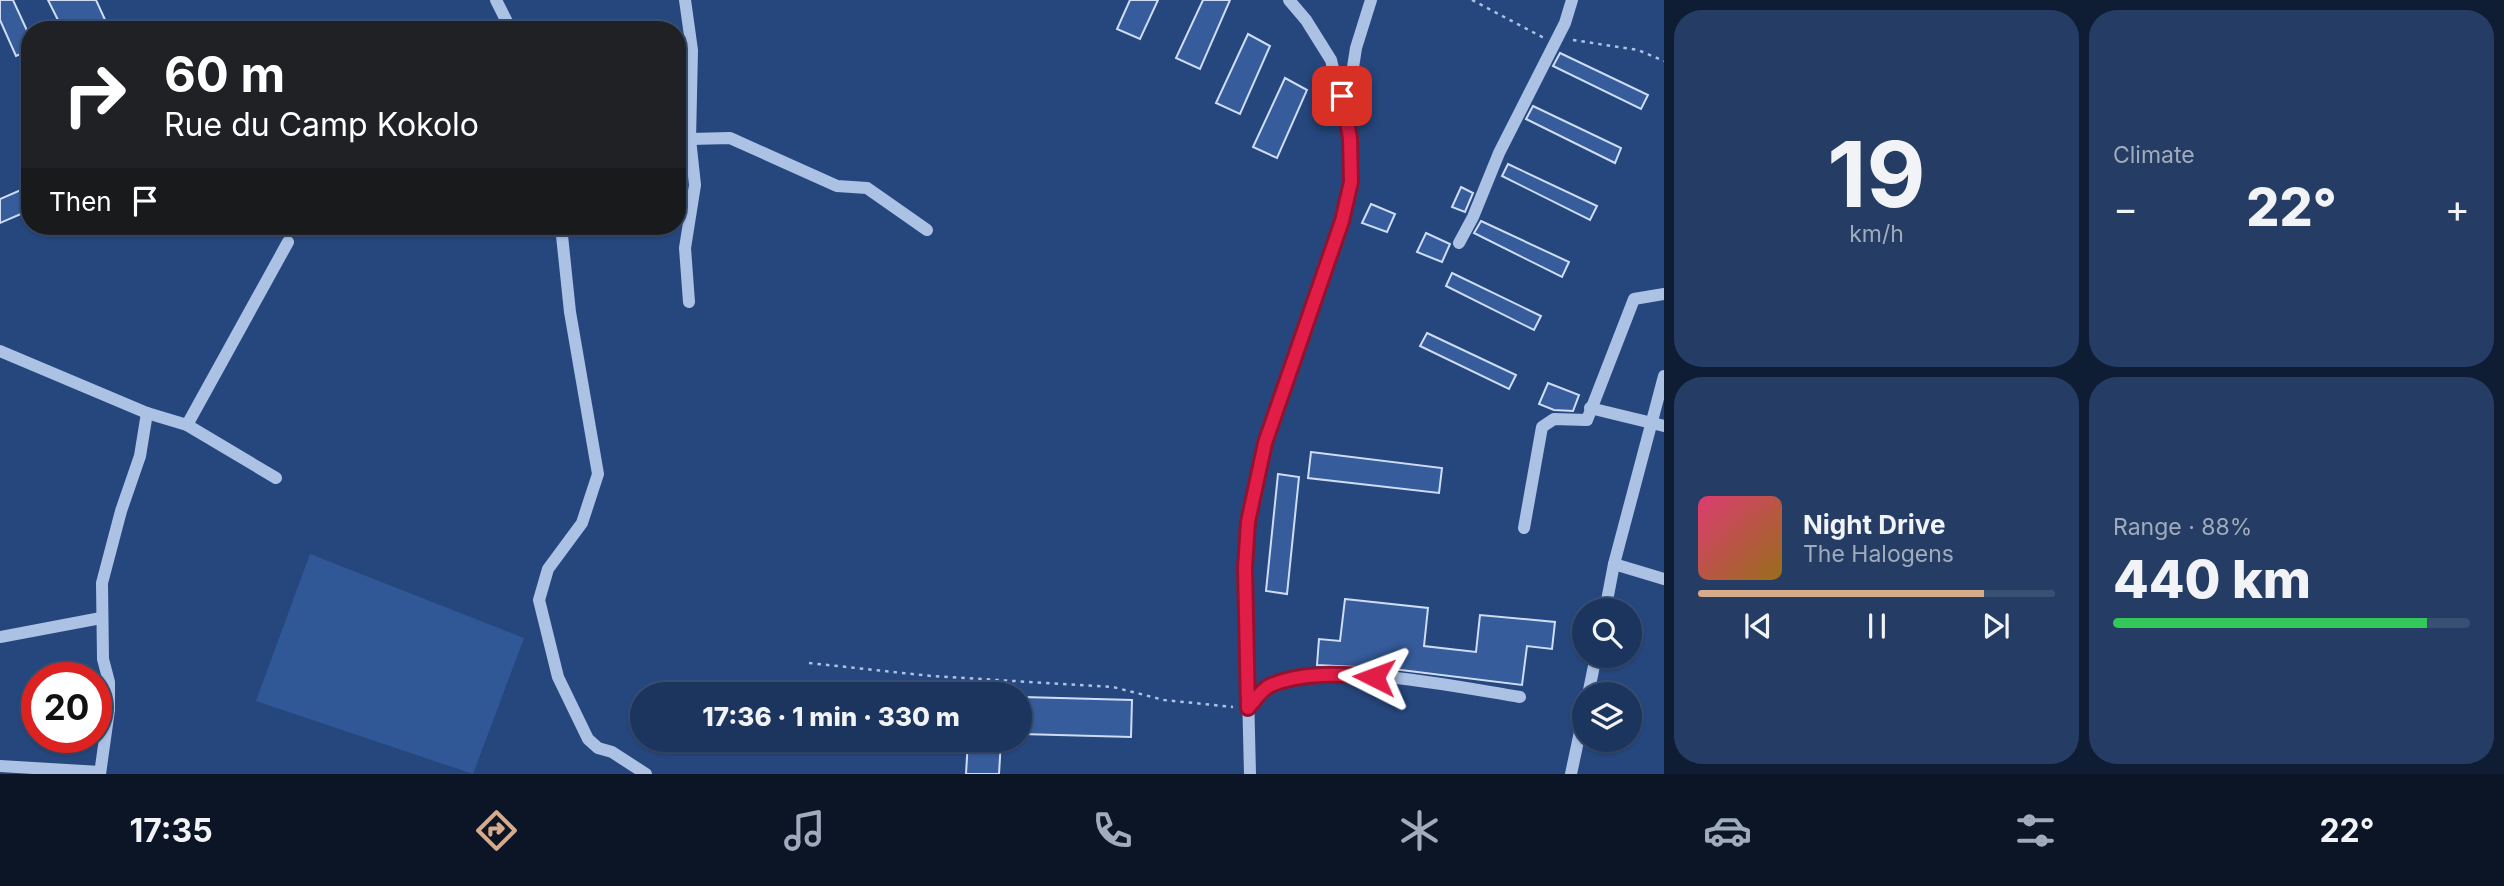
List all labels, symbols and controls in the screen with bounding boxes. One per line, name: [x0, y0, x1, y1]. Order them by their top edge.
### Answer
text: 60 m: [164, 45, 285, 104]
icon: right: [49, 49, 140, 140]
pin: [1312, 66, 1372, 126]
icon: arrive: [1323, 77, 1361, 115]
text: Rue du Camp Kokolo: [164, 105, 479, 144]
text: 19: [1827, 119, 1926, 229]
text: Climate: [2113, 141, 2195, 169]
text: 22°: [2246, 176, 2337, 239]
icon: arrive: [126, 182, 164, 220]
text: −: [2113, 185, 2138, 231]
text: +: [2445, 185, 2470, 231]
text: Then: [49, 186, 112, 217]
text: km/h: [1849, 220, 1904, 248]
text: Night Drive: [1803, 509, 1945, 540]
text: Range · 88%: [2113, 513, 2252, 541]
text: The Halogens: [1803, 540, 1954, 568]
text: 440 km: [2113, 548, 2311, 611]
map controls: [1572, 598, 1642, 752]
button: search: [1572, 598, 1642, 668]
icon: previous: [1739, 607, 1777, 645]
icon: pause: [1858, 607, 1896, 645]
icon: next: [1977, 607, 2015, 645]
position arrow: [1337, 640, 1411, 714]
speed limit sign: 20: [21, 662, 112, 753]
button: layers: [1572, 682, 1642, 752]
text: 17:36 · 1 min · 330 m: [702, 701, 960, 732]
icon: directions: [472, 806, 521, 855]
icon: music: [780, 806, 829, 855]
icon: phone: [1088, 806, 1137, 855]
icon: climate: [1395, 806, 1444, 855]
icon: car: [1703, 806, 1752, 855]
icon: filters: [2011, 806, 2060, 855]
text: 17:35: [129, 811, 213, 850]
text: 22°: [2319, 811, 2374, 850]

